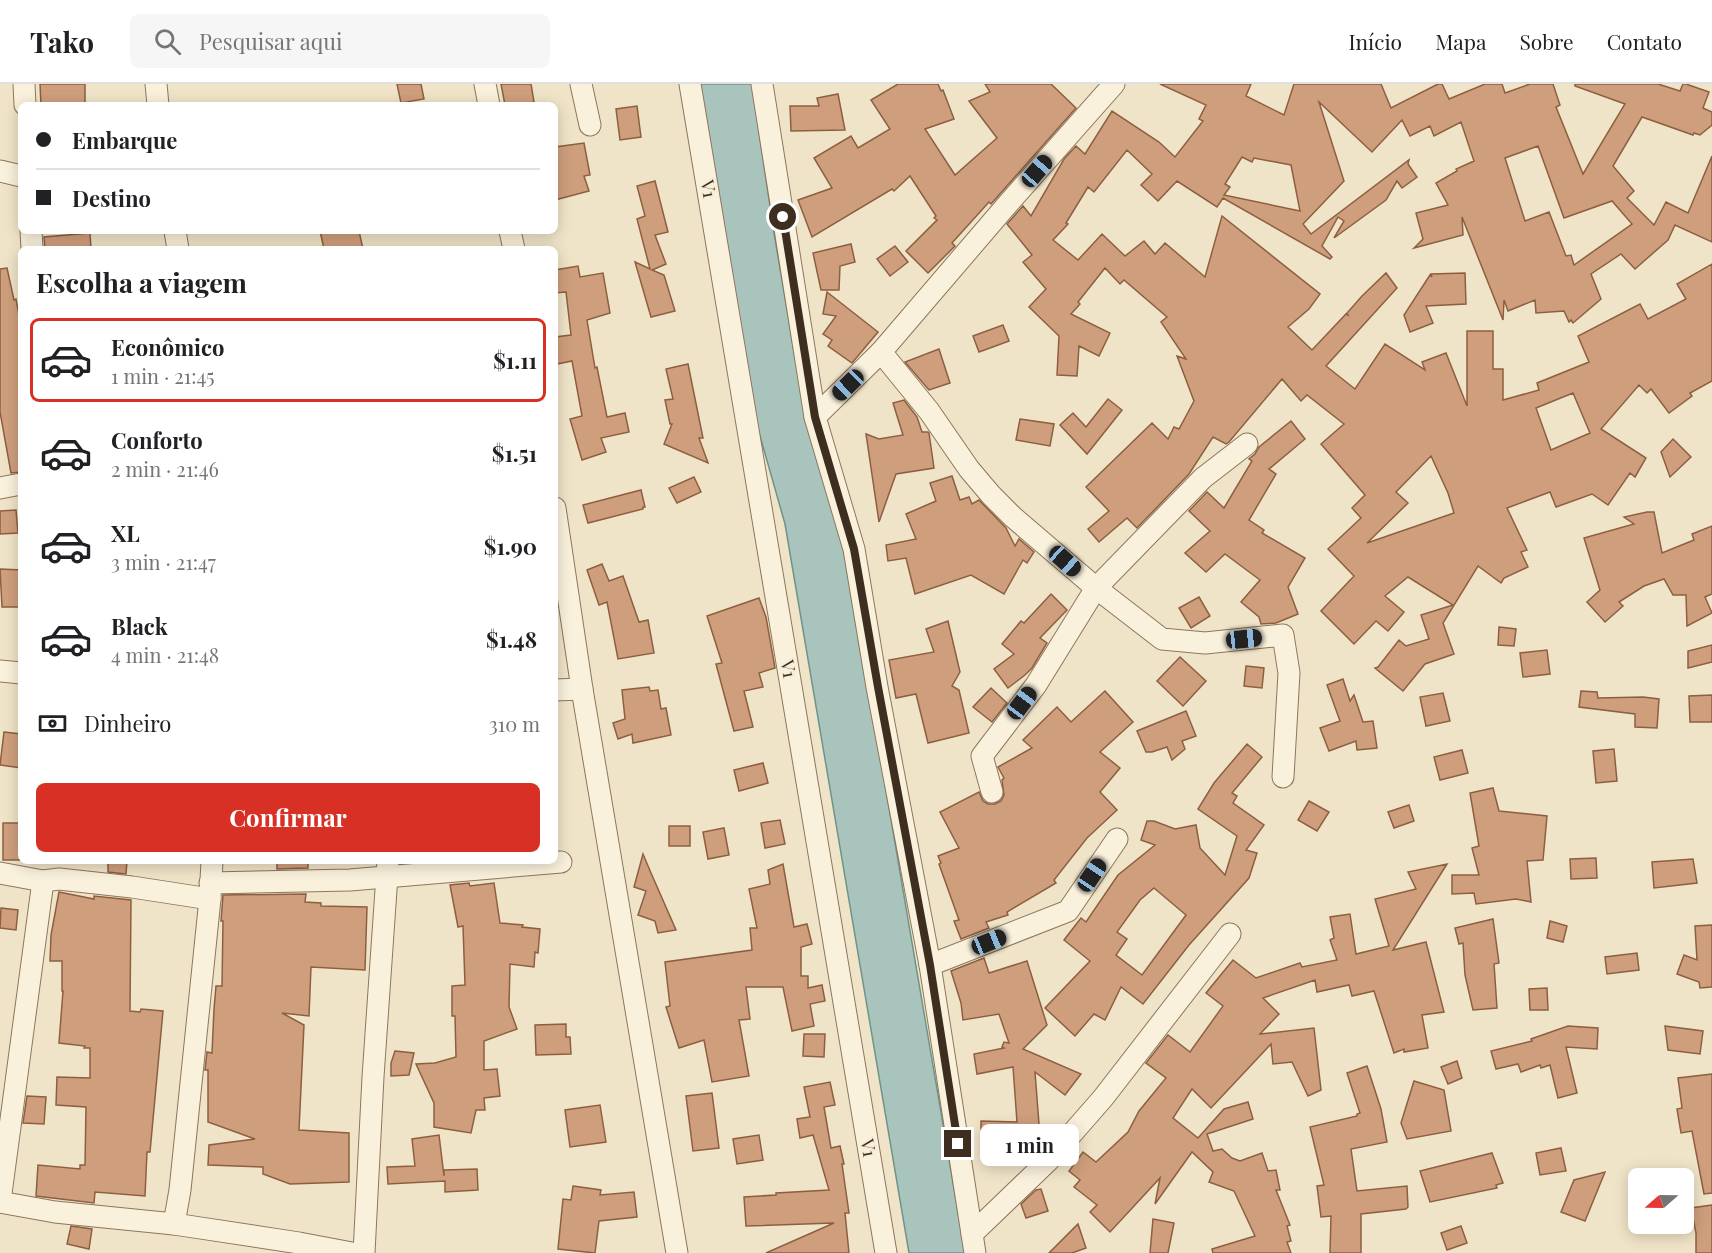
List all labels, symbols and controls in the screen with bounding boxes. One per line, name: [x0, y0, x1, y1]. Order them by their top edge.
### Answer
search box: [130, 14, 550, 68]
text: Tako: [30, 23, 94, 60]
icon: search: [151, 25, 184, 58]
text: Pesquisar aqui: [199, 26, 342, 56]
text: Início: [1348, 27, 1402, 55]
text: Mapa: [1435, 27, 1486, 55]
text: Sobre: [1519, 27, 1574, 55]
text: Contato: [1607, 27, 1682, 55]
text: Embarque: [72, 125, 177, 155]
car: [1018, 152, 1056, 190]
street label: V1: [695, 177, 722, 200]
text: Destino: [72, 183, 151, 213]
route start: [769, 203, 796, 230]
text: Escolha a viagem: [36, 264, 247, 300]
text: Econômico: [111, 332, 224, 362]
icon: car: [39, 333, 93, 387]
text: $1.11: [493, 345, 537, 375]
text: 1 min · 21:45: [111, 362, 215, 389]
car: [829, 366, 867, 404]
text: Conforto: [111, 425, 203, 455]
icon: car: [39, 426, 93, 480]
text: $1.51: [492, 438, 537, 468]
text: 2 min · 21:46: [111, 455, 219, 482]
text: XL: [111, 518, 140, 548]
icon: car: [39, 519, 93, 573]
text: $1.90: [484, 531, 537, 561]
car: [1046, 542, 1084, 580]
text: 3 min · 21:47: [111, 548, 216, 575]
text: Black: [111, 611, 168, 641]
icon: car: [39, 612, 93, 666]
text: $1.48: [486, 624, 537, 654]
car: [1225, 628, 1263, 650]
text: 4 min · 21:48: [111, 641, 219, 668]
street label: V1: [775, 657, 802, 680]
car: [1004, 683, 1040, 723]
icon: cash: [36, 707, 69, 740]
text: Dinheiro: [84, 708, 171, 738]
text: 310 m: [489, 710, 540, 737]
button: Confirmar: [36, 783, 540, 852]
car: [1074, 855, 1110, 895]
car: [969, 927, 1009, 957]
callout: 1 min: [979, 1123, 1078, 1165]
route end: [944, 1130, 971, 1157]
text: 1 min: [1005, 1131, 1054, 1158]
street label: V1: [855, 1136, 882, 1159]
north arrow: [1628, 1168, 1694, 1234]
map controls: [1628, 1168, 1694, 1234]

